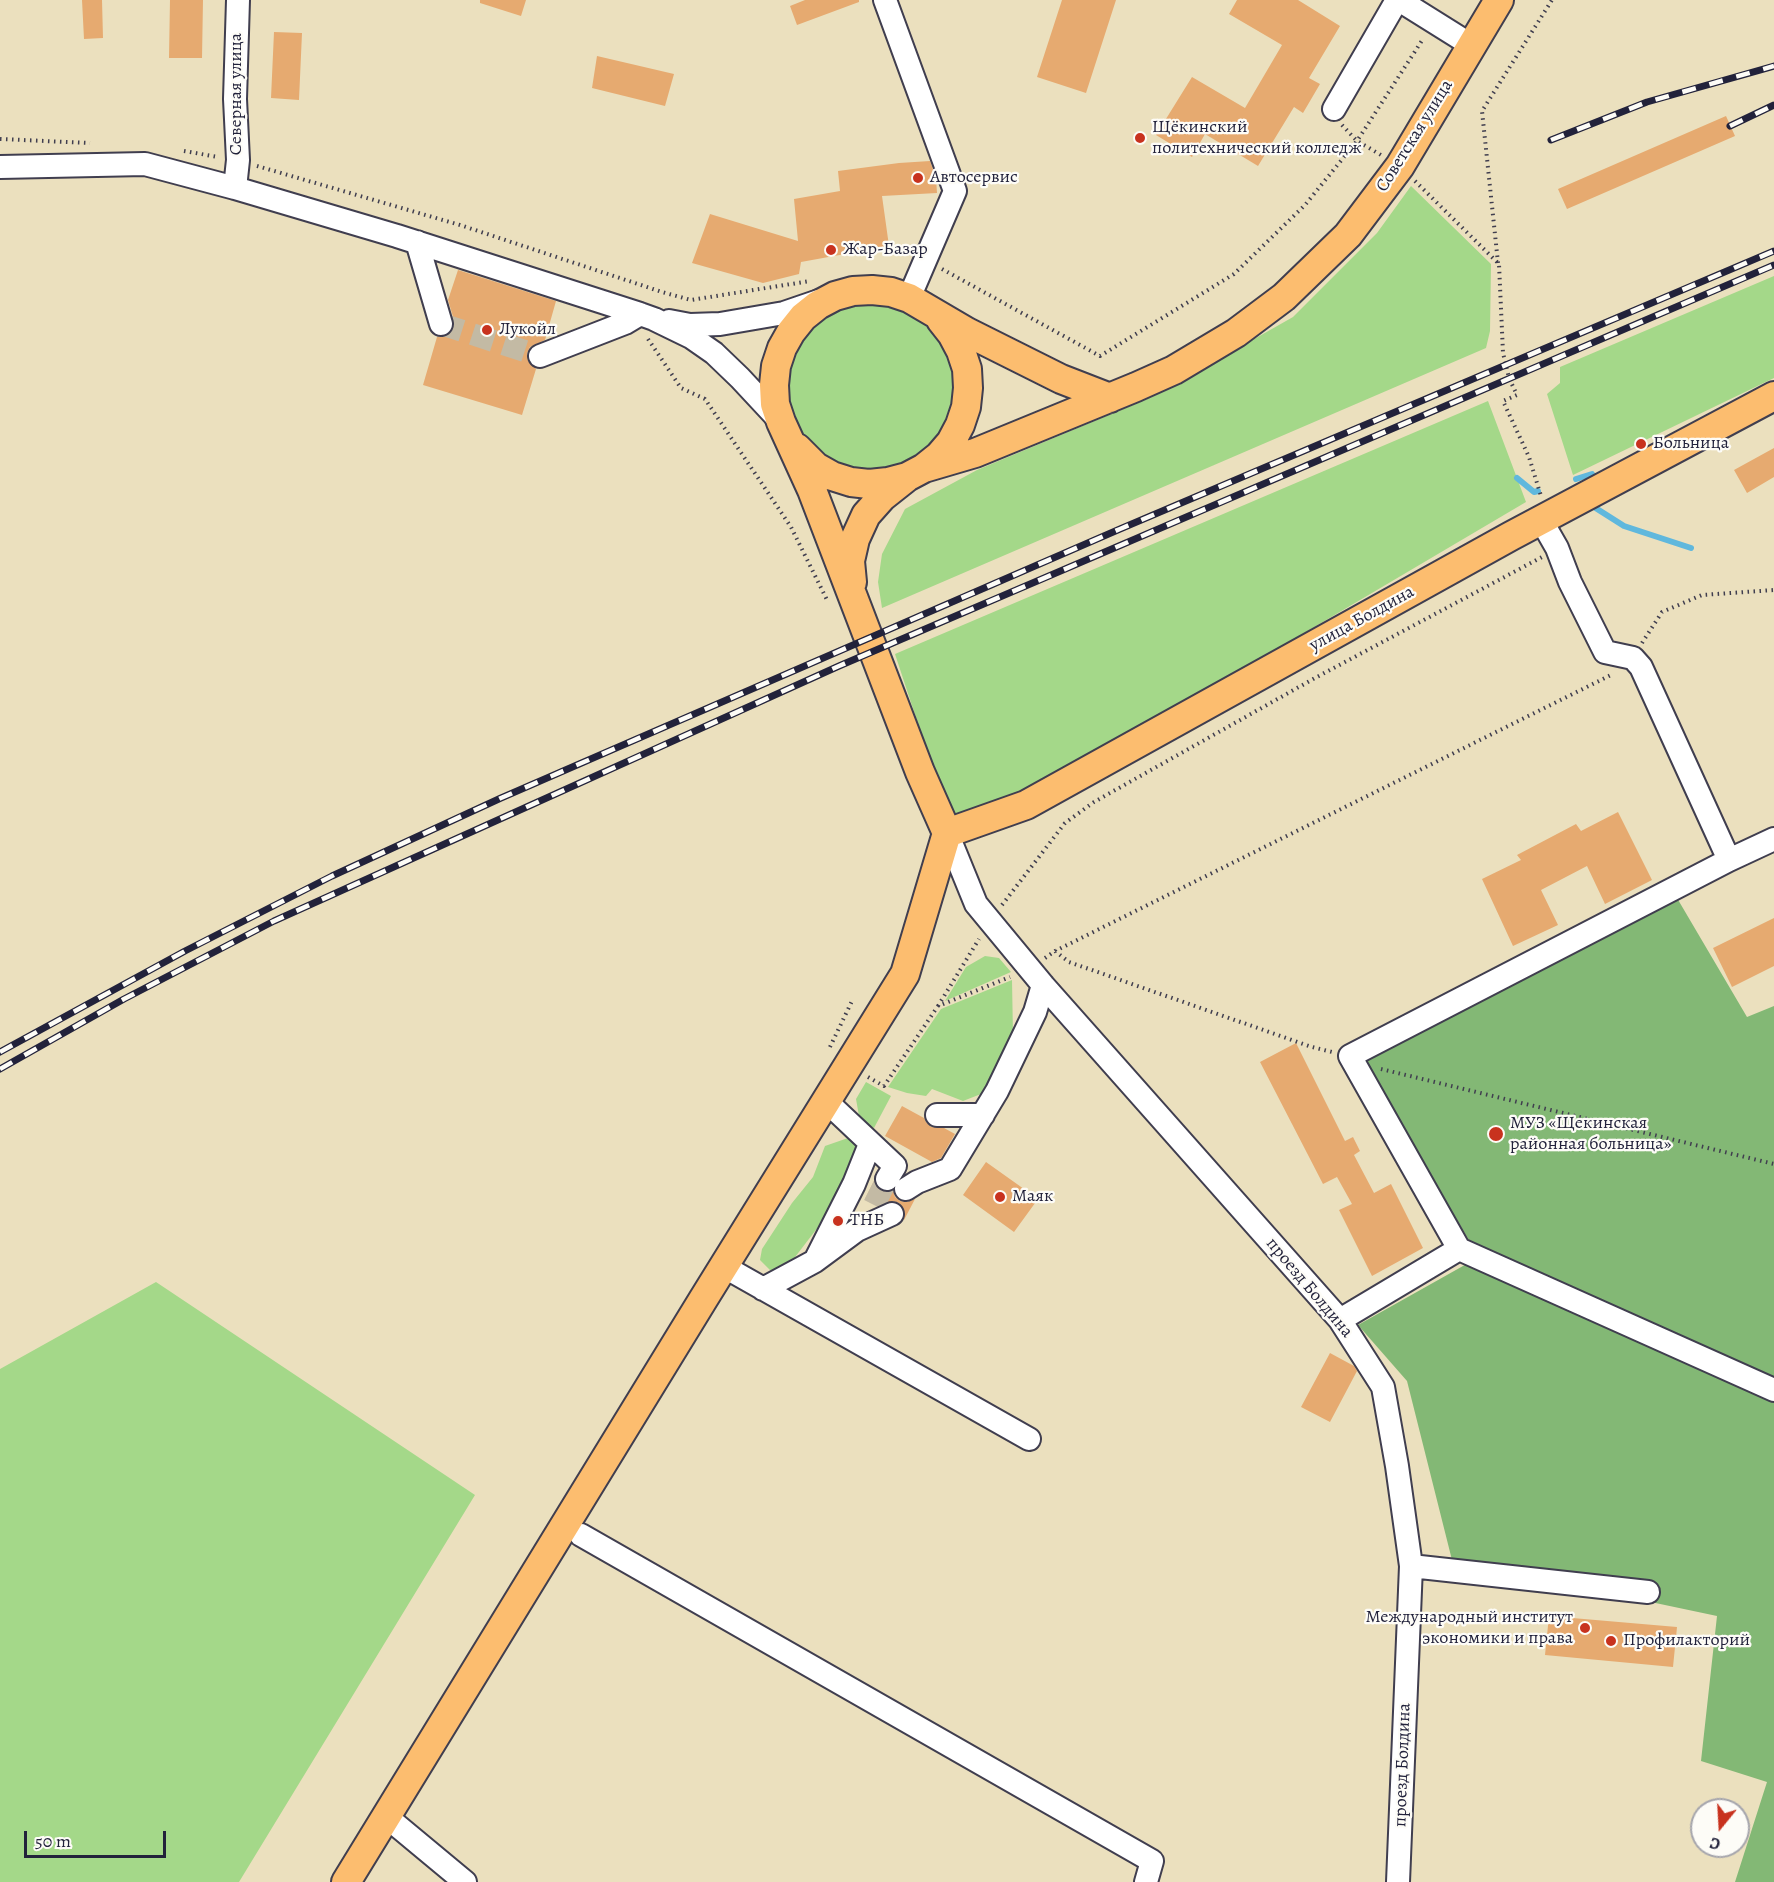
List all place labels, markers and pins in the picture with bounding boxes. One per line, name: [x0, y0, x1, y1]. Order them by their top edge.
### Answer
place label: Щёкинский политехнический колледж: [1152, 117, 1362, 160]
marker: Щёкинский политехнический колледж: [1133, 131, 1147, 145]
place label: Автосервис: [930, 167, 1018, 189]
marker: Автосервис: [911, 171, 925, 185]
place label: Жар-Базар: [843, 239, 928, 261]
marker: Жар-Базар: [824, 243, 838, 257]
place label: Лукойл: [499, 319, 556, 341]
marker: Лукойл: [480, 323, 494, 337]
place label: Больница: [1653, 433, 1729, 455]
marker: Больница: [1634, 437, 1648, 451]
place label: МУЗ «Щекинская районная больница»: [1510, 1113, 1671, 1156]
marker: МУЗ «Щекинская районная больница»: [1487, 1125, 1505, 1143]
place label: Маяк: [1012, 1186, 1053, 1208]
marker: Маяк: [993, 1190, 1007, 1204]
place label: ТНБ: [850, 1210, 884, 1232]
marker: ТНБ: [831, 1214, 845, 1228]
place label: Международный институт экономики и права: [1365, 1607, 1573, 1650]
marker: Международный институт экономики и права: [1578, 1621, 1592, 1635]
place label: Профилакторий: [1623, 1630, 1750, 1652]
marker: Профилакторий: [1604, 1634, 1618, 1648]

